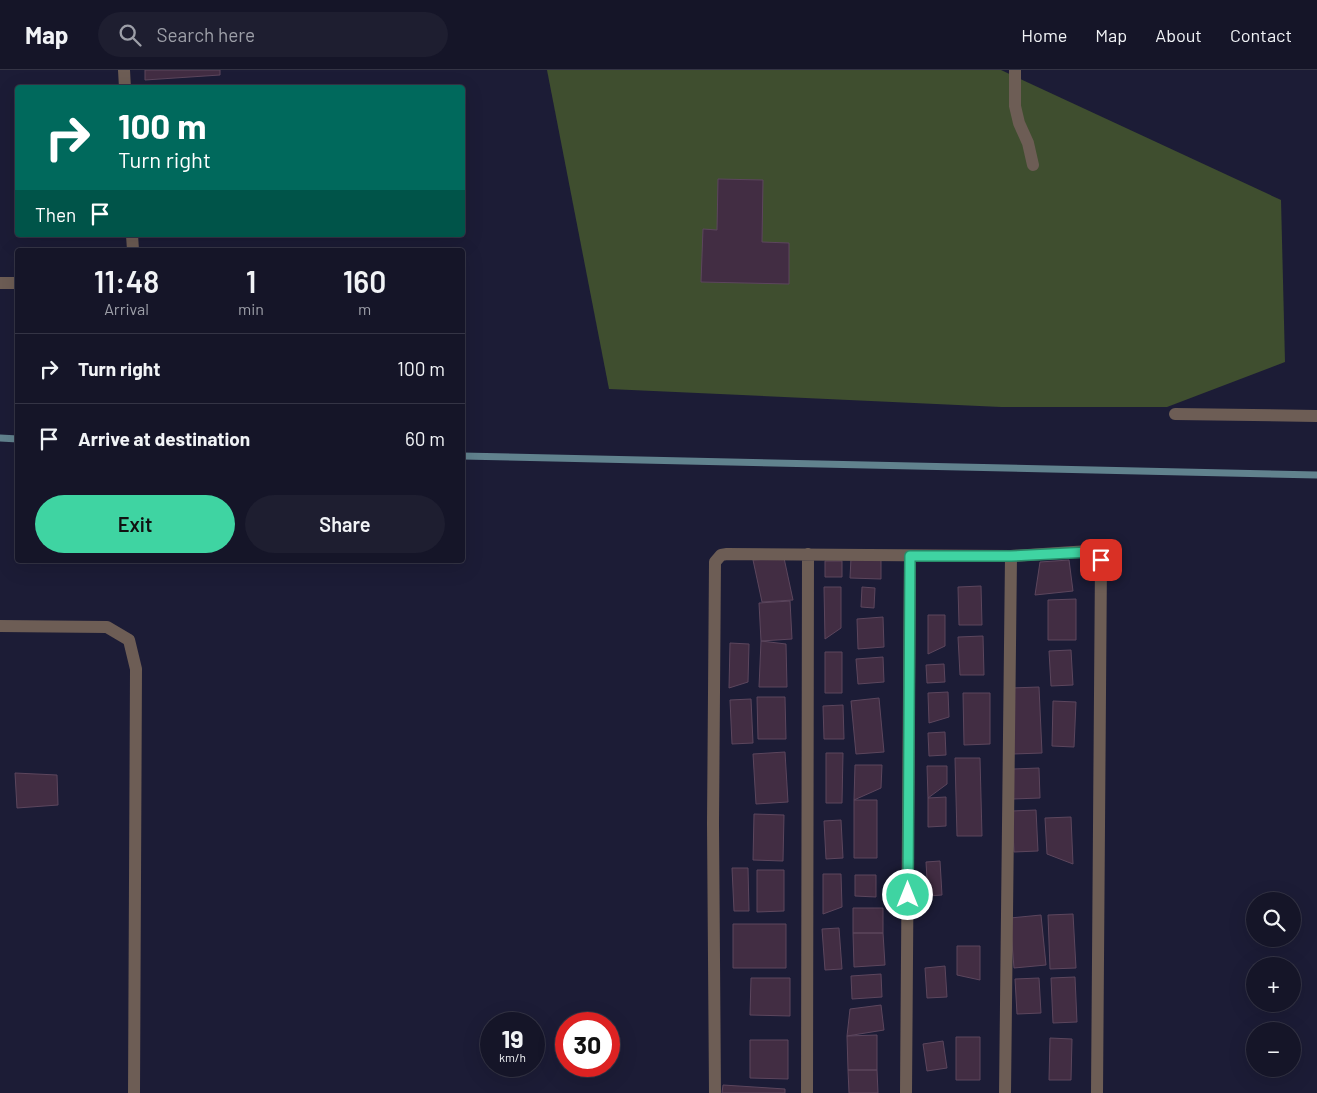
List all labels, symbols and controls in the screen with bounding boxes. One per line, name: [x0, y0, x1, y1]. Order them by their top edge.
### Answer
search box: [98, 12, 448, 57]
text: Map: [25, 20, 68, 49]
icon: search: [116, 21, 144, 49]
text: Search here: [156, 23, 255, 46]
text: Home: [1021, 24, 1067, 46]
text: Map: [1095, 24, 1127, 46]
text: About: [1155, 24, 1202, 46]
text: Contact: [1230, 24, 1292, 46]
text: 100 m: [118, 104, 207, 146]
icon: right: [35, 105, 100, 170]
text: Turn right: [118, 146, 211, 172]
icon: arrive: [86, 200, 114, 228]
text: Then: [35, 203, 76, 226]
text: 11:48: [94, 263, 159, 299]
text: 1: [246, 263, 256, 299]
text: 160: [343, 263, 386, 299]
text: Arrival: [104, 299, 149, 318]
text: min: [238, 299, 264, 318]
text: m: [358, 299, 371, 318]
icon: right: [35, 355, 63, 383]
text: Turn right: [78, 357, 160, 380]
text: 100 m: [397, 357, 445, 380]
icon: arrive: [35, 425, 63, 453]
text: Arrive at destination: [78, 427, 250, 450]
text: 60 m: [405, 427, 445, 450]
button: Exit: [35, 495, 235, 553]
button: Share: [245, 495, 445, 553]
pin: [1080, 539, 1122, 581]
icon: arrive: [1087, 546, 1115, 574]
position arrow: [881, 868, 933, 920]
map controls: [1246, 892, 1301, 1077]
button: search: [1246, 892, 1301, 947]
button: +: [1246, 957, 1301, 1012]
speed limit sign: 30: [555, 1012, 620, 1077]
button: −: [1246, 1022, 1301, 1077]
text: 19: [501, 1023, 524, 1053]
text: km/h: [499, 1050, 526, 1064]

